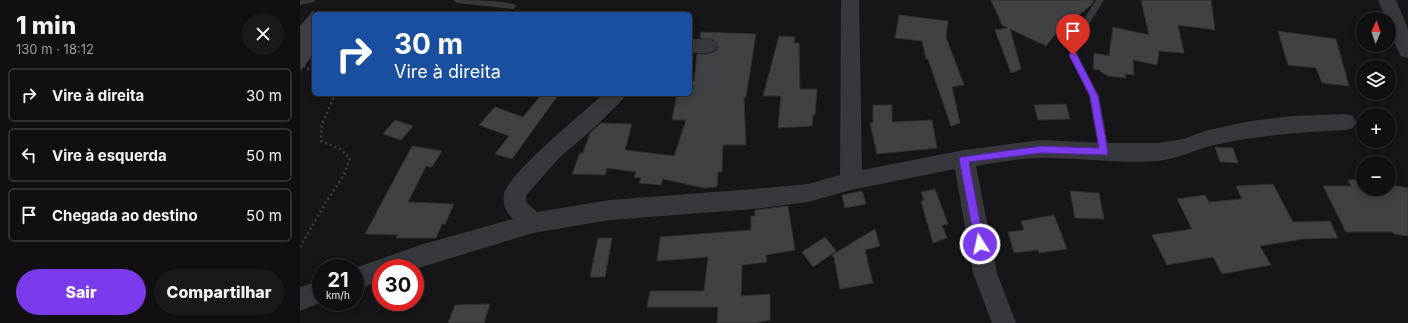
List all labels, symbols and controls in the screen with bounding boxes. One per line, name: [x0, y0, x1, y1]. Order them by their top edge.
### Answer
text: 1 min: [16, 11, 76, 40]
north arrow: [1356, 12, 1396, 52]
map controls: [1356, 12, 1396, 196]
button: close: [242, 13, 284, 55]
pin: [1056, 14, 1090, 55]
icon: arrive: [1062, 20, 1084, 42]
text: 30 m: [394, 27, 463, 61]
icon: right: [328, 28, 380, 80]
text: 130 m · 18:12: [16, 41, 94, 57]
button: layers: [1356, 60, 1396, 100]
text: Vire à direita: [394, 61, 501, 82]
icon: right: [18, 84, 40, 106]
text: Vire à direita: [52, 86, 144, 105]
text: 30 m: [246, 86, 282, 105]
button: +: [1356, 108, 1396, 148]
icon: left: [18, 144, 40, 166]
text: Vire à esquerda: [52, 146, 167, 165]
text: 50 m: [246, 146, 282, 165]
button: −: [1356, 156, 1396, 196]
icon: arrive: [18, 204, 40, 226]
text: Chegada ao destino: [52, 206, 198, 225]
text: 50 m: [246, 206, 282, 225]
position arrow: [959, 223, 1001, 265]
speed limit sign: 30: [372, 259, 424, 311]
text: 21: [327, 268, 349, 292]
button: Sair: [16, 269, 146, 315]
button: Compartilhar: [154, 269, 284, 315]
text: km/h: [326, 289, 350, 301]

